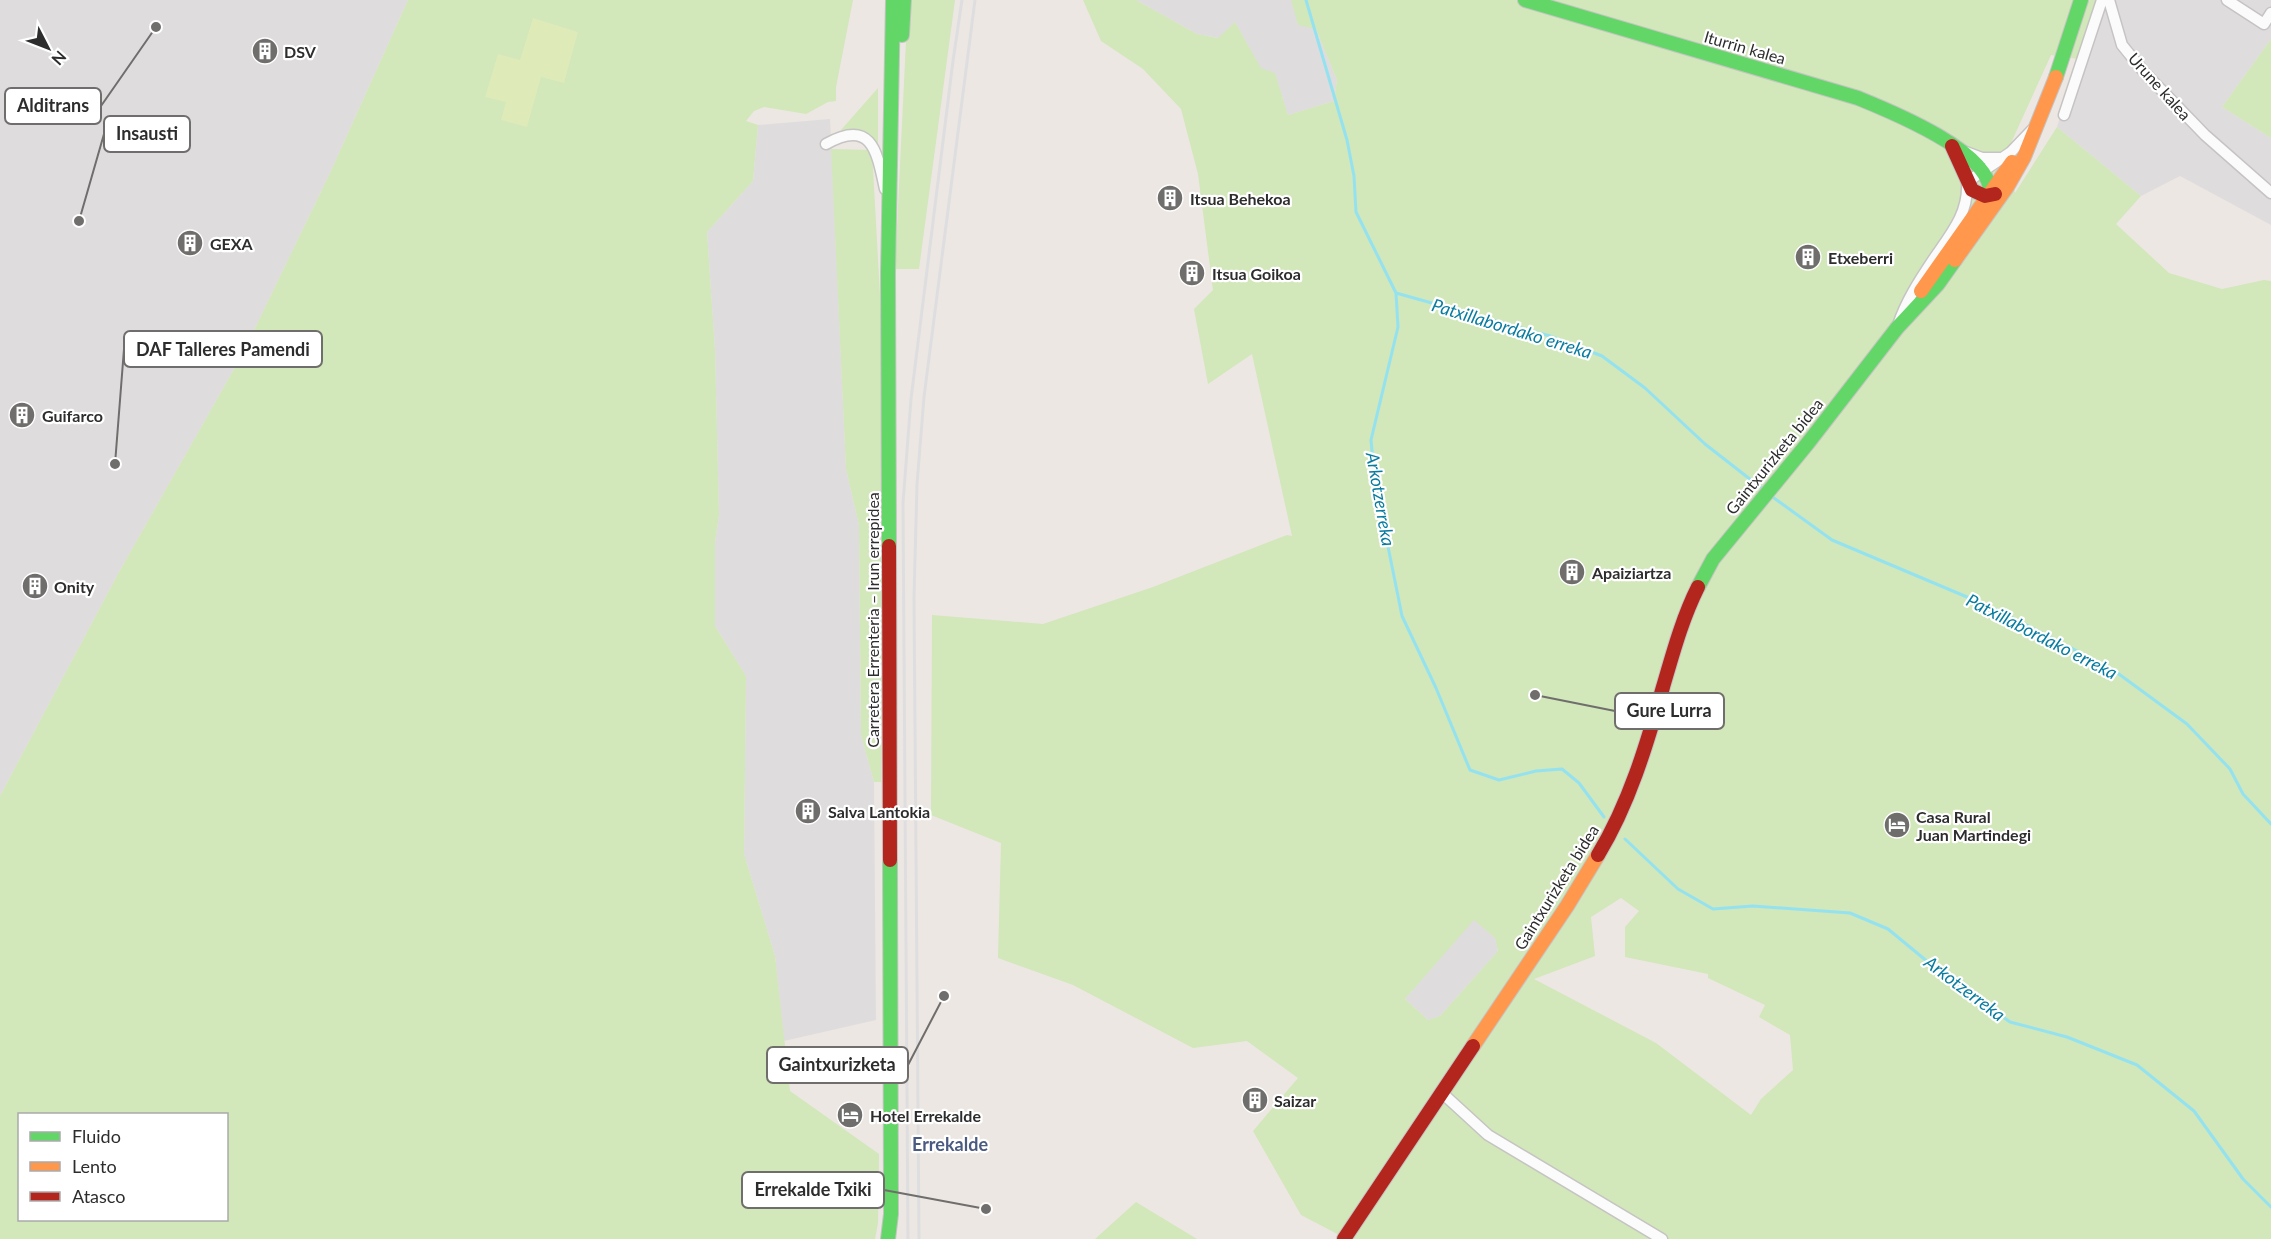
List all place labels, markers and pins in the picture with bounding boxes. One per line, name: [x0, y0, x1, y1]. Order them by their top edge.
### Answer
building icon: DSV: [250, 36, 280, 66]
place label: DSV: [284, 42, 317, 61]
callout: Alditrans: [5, 88, 101, 124]
callout: Insausti: [104, 116, 190, 152]
building icon: Itsua Behekoa: [1155, 183, 1185, 213]
place label: Itsua Behekoa: [1190, 189, 1291, 208]
building icon: GEXA: [175, 228, 205, 258]
place label: GEXA: [210, 234, 254, 253]
building icon: Etxeberri: [1793, 242, 1823, 272]
place label: Etxeberri: [1828, 248, 1893, 267]
building icon: Itsua Goikoa: [1177, 258, 1207, 288]
place label: Itsua Goikoa: [1212, 264, 1301, 283]
callout: DAF Talleres Pamendi: [124, 331, 322, 367]
building icon: Guifarco: [7, 400, 37, 430]
place label: Guifarco: [42, 406, 103, 425]
building icon: Apaiziartza: [1557, 557, 1587, 587]
place label: Apaiziartza: [1591, 563, 1671, 582]
building icon: Onity: [20, 571, 50, 601]
place label: Onity: [54, 577, 95, 596]
callout: Gure Lurra: [1615, 693, 1724, 729]
building icon: Salva Lantokia: [793, 796, 823, 826]
place label: Salva Lantokia: [828, 802, 930, 821]
place label: Casa Rural Juan Martindegi: [1916, 807, 2031, 844]
hotel icon: Casa Rural Juan Martindegi: [1882, 810, 1912, 840]
callout: Gaintxurizketa: [767, 1047, 908, 1083]
building icon: Saizar: [1240, 1085, 1270, 1115]
place label: Saizar: [1274, 1091, 1316, 1110]
hotel icon: Hotel Errekalde: [835, 1100, 865, 1130]
place label: Hotel Errekalde: [870, 1106, 981, 1125]
callout: Errekalde Txiki: [742, 1172, 884, 1208]

